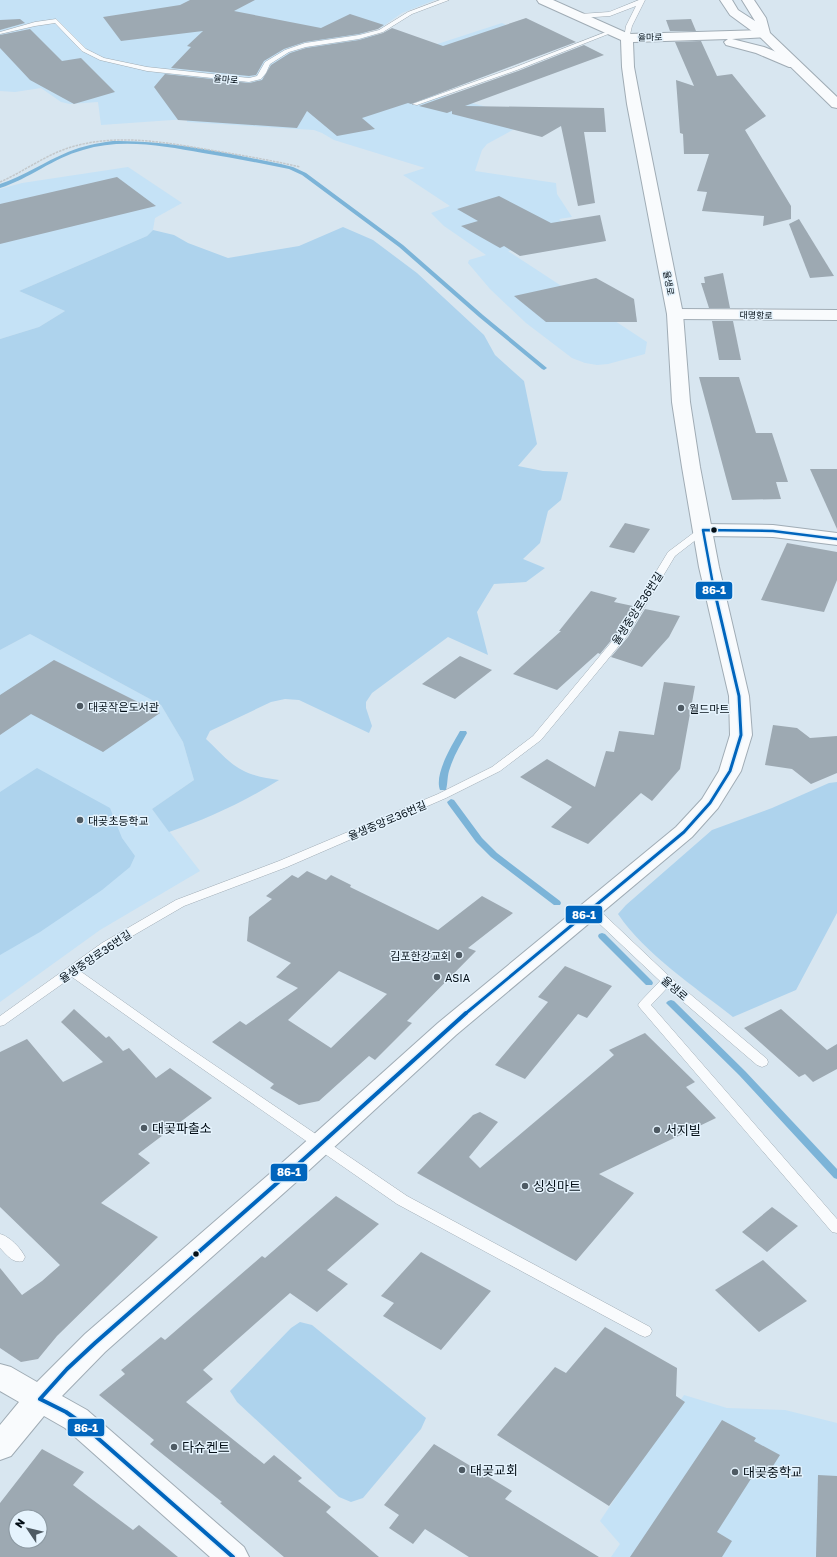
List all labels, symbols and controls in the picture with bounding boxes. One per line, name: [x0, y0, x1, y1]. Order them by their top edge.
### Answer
street label: 율마로: [637, 31, 663, 43]
street label: 율마로: [213, 72, 239, 86]
street label: 율생로: [661, 270, 677, 296]
street label: 대명항로: [739, 309, 773, 321]
unlabelled marker: [709, 525, 719, 535]
street label: 율생중앙로36번길: [609, 569, 665, 647]
line badge: 86-1: [695, 581, 733, 600]
text: 86-1: [702, 583, 726, 596]
place label: 대곶작은도서관: [88, 700, 159, 713]
marker: 대곶작은도서관: [75, 701, 85, 711]
place label: 월드마트: [689, 702, 729, 715]
marker: 월드마트: [676, 703, 686, 713]
street label: 율생중앙로36번길: [346, 798, 428, 842]
place label: 대곶초등학교: [88, 814, 149, 827]
marker: 대곶초등학교: [75, 815, 85, 825]
line badge: 86-1: [565, 905, 603, 924]
text: 86-1: [572, 908, 596, 921]
street label: 율생중앙로36번길: [57, 927, 133, 985]
place label: 김포한강교회: [390, 949, 451, 962]
marker: 김포한강교회: [454, 950, 464, 960]
place label: ASIA: [445, 971, 471, 984]
marker: ASIA: [432, 972, 442, 982]
street label: 율생로: [659, 973, 691, 1003]
place label: 대곶파출소: [152, 1120, 212, 1136]
place label: 서지빌: [665, 1122, 701, 1138]
marker: 대곶파출소: [139, 1123, 149, 1133]
marker: 서지빌: [652, 1125, 662, 1135]
line badge: 86-1: [270, 1163, 308, 1182]
text: 86-1: [277, 1165, 301, 1178]
place label: 싱싱마트: [533, 1178, 581, 1194]
marker: 싱싱마트: [520, 1181, 530, 1191]
unlabelled marker: [191, 1249, 201, 1259]
line badge: 86-1: [67, 1418, 105, 1437]
text: 86-1: [74, 1421, 98, 1434]
place label: 타슈켄트: [182, 1439, 230, 1455]
marker: 타슈켄트: [169, 1442, 179, 1452]
place label: 대곶교회: [470, 1462, 518, 1478]
place label: 대곶중학교: [743, 1464, 803, 1480]
marker: 대곶교회: [457, 1465, 467, 1475]
marker: 대곶중학교: [730, 1467, 740, 1477]
north arrow: [8, 1509, 48, 1549]
text: N: [12, 1516, 27, 1530]

